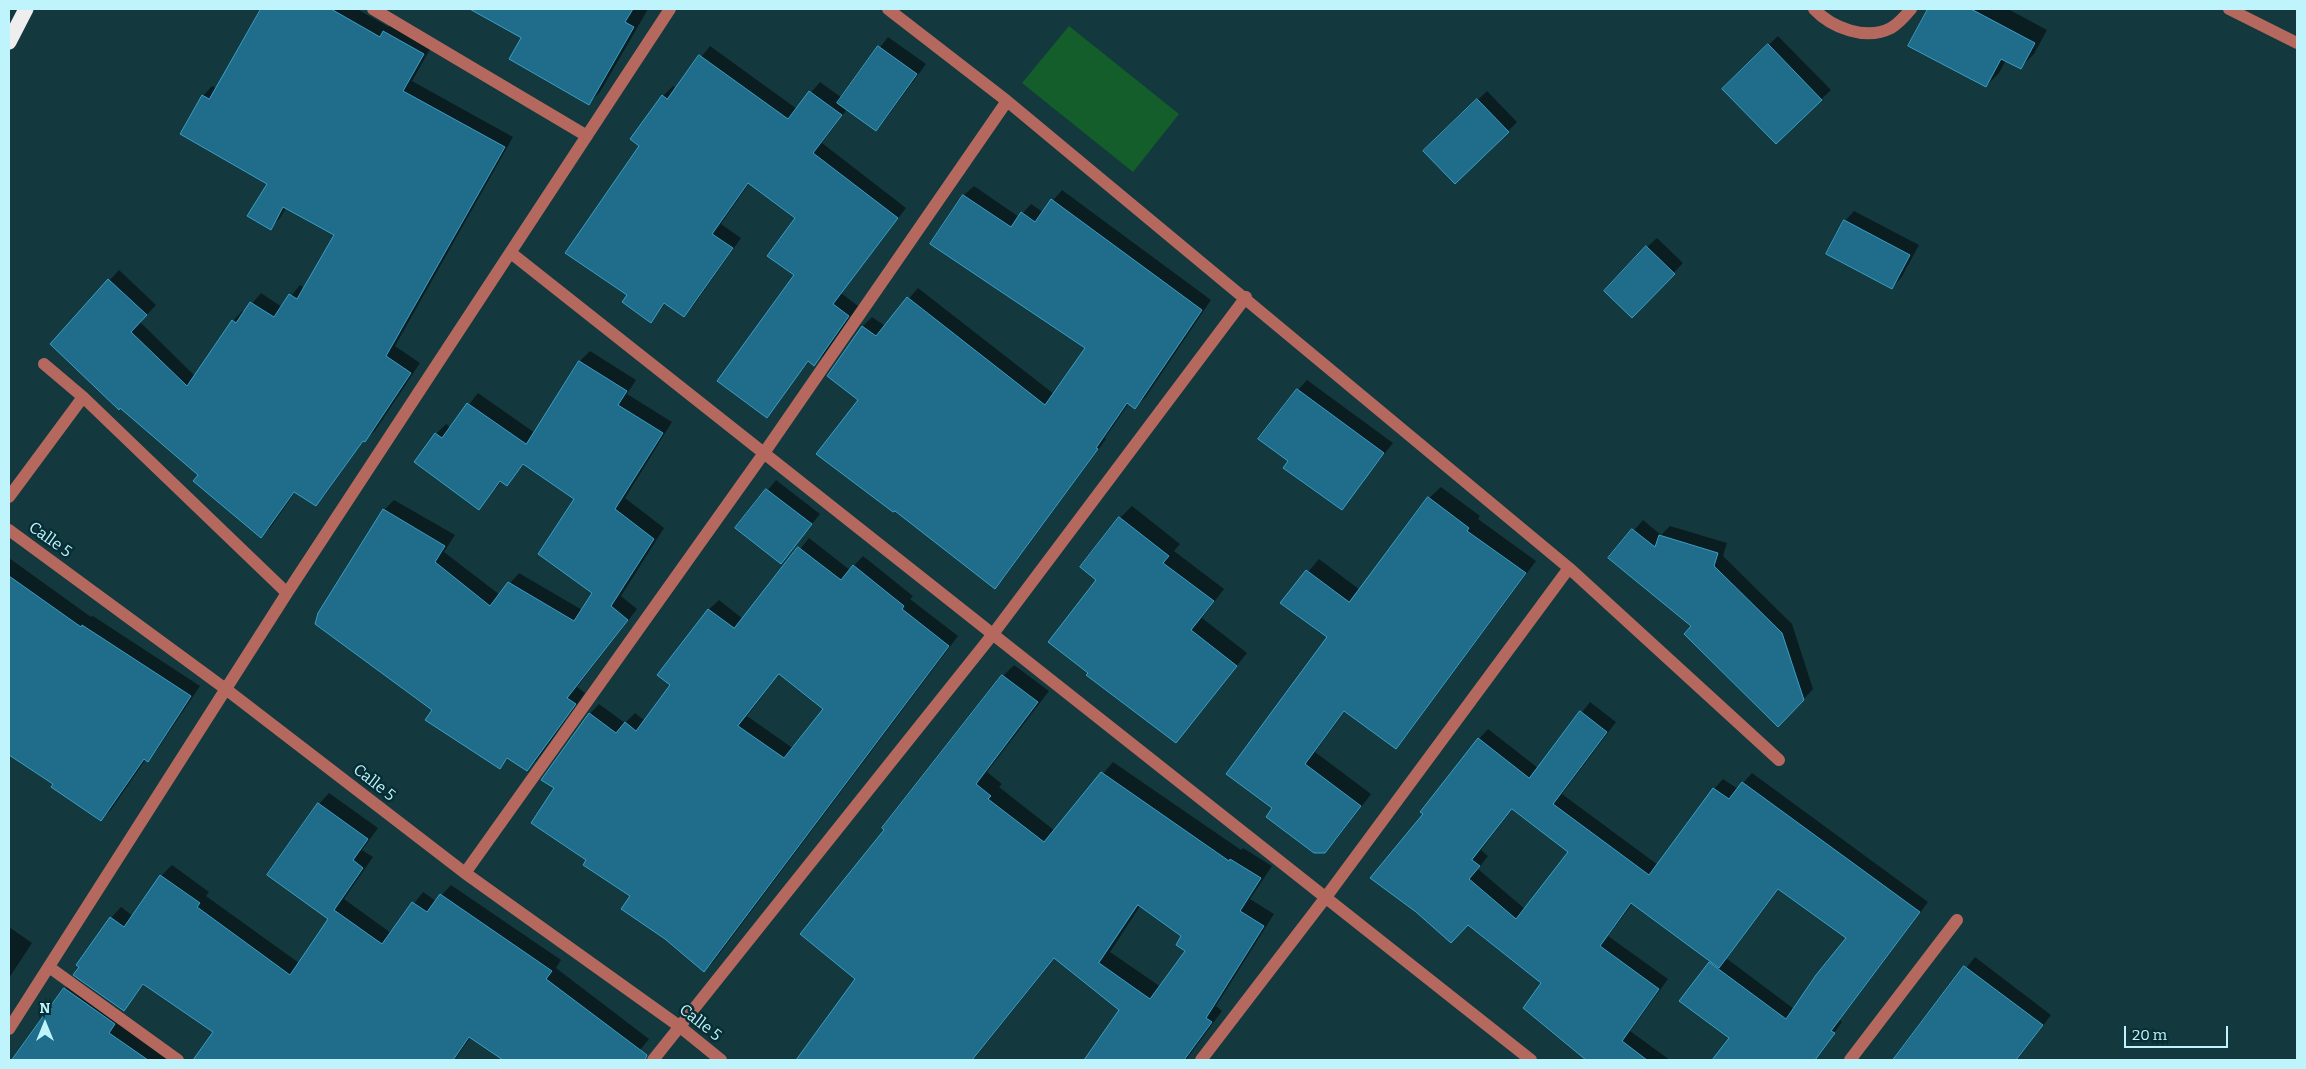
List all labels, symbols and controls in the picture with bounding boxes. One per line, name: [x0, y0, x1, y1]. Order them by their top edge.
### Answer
street label: Calle 5: [25, 518, 75, 562]
street label: Calle 5: [349, 761, 399, 805]
north arrow: [20, 999, 70, 1049]
text: N: [40, 1000, 50, 1017]
street label: Calle 5: [675, 1001, 725, 1045]
scale bar: [2126, 1016, 2230, 1048]
text: 20 m: [2132, 1026, 2167, 1044]

